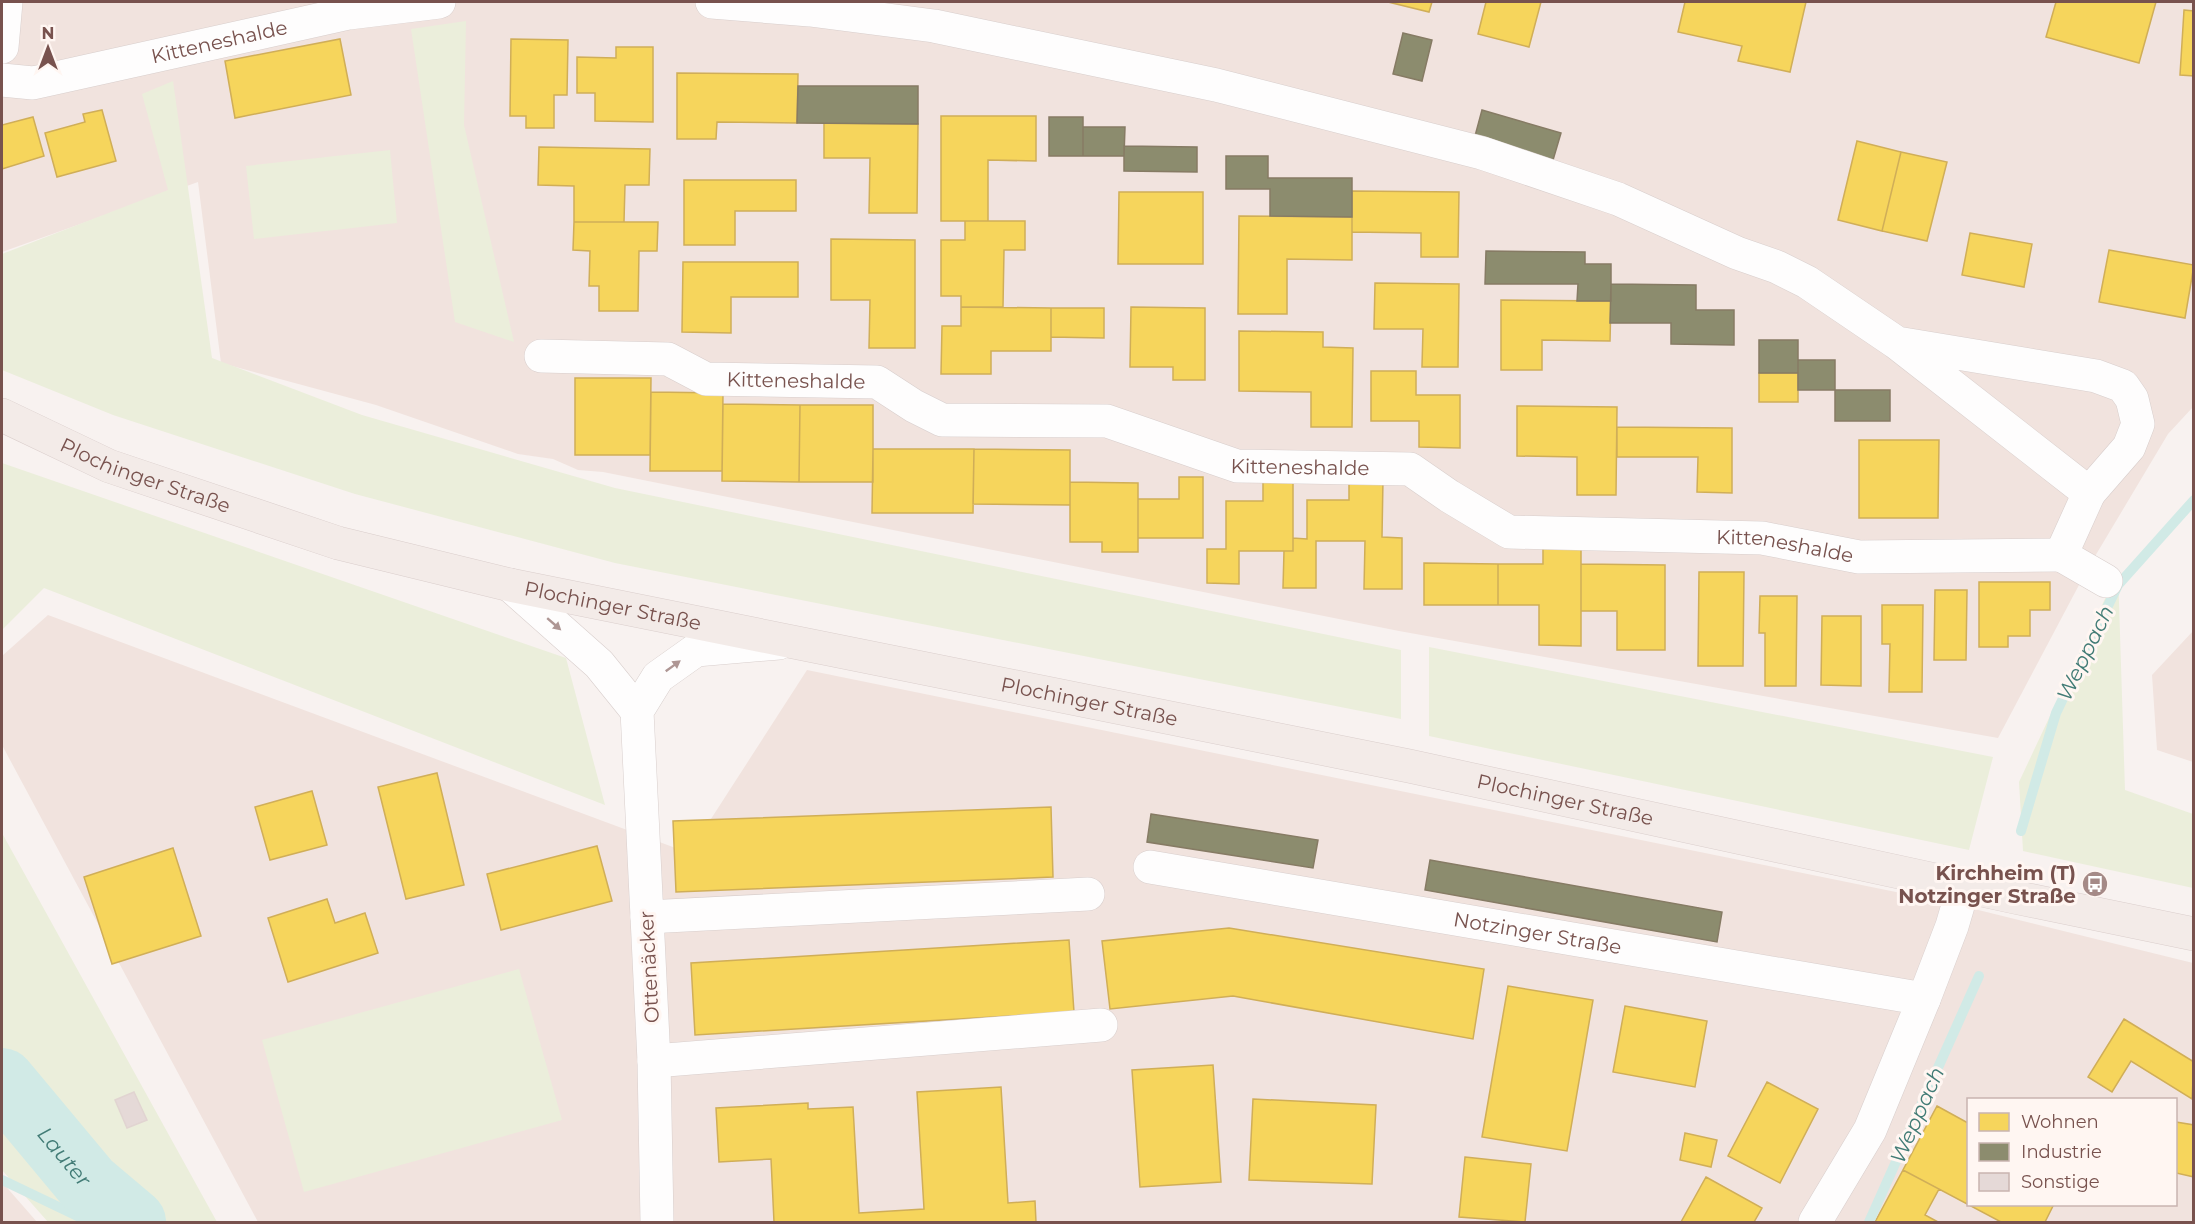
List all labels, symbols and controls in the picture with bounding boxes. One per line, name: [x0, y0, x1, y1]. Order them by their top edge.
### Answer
street label: Kitteneshalde: [149, 15, 290, 68]
north arrow: [18, 18, 78, 78]
text: N: [42, 24, 54, 43]
street label: Kitteneshalde: [726, 367, 866, 394]
street label: Plochinger Straße: [56, 433, 234, 518]
street label: Kitteneshalde: [1230, 454, 1370, 480]
street label: Kitteneshalde: [1716, 525, 1856, 568]
street label: Plochinger Straße: [522, 576, 703, 635]
water label: Weppach: [2051, 601, 2119, 705]
one-way arrow: [546, 617, 561, 630]
one-way arrow: [664, 660, 680, 672]
street label: Plochinger Straße: [999, 672, 1180, 731]
street label: Plochinger Straße: [1475, 769, 1656, 831]
place label: Kirchheim (T) Notzinger Straße: [1898, 861, 2076, 908]
bus stop icon: Kirchheim (T) Notzinger Straße: [2080, 869, 2110, 899]
street label: Notzinger Straße: [1452, 907, 1623, 959]
street label: Ottenäcker: [634, 910, 664, 1024]
water label: Weppach: [1885, 1063, 1949, 1167]
legend: [1967, 1098, 2177, 1206]
text: Wohnen: [2021, 1111, 2099, 1133]
water label: Lauter: [33, 1121, 97, 1191]
text: Industrie: [2021, 1141, 2102, 1163]
text: Sonstige: [2021, 1171, 2100, 1193]

